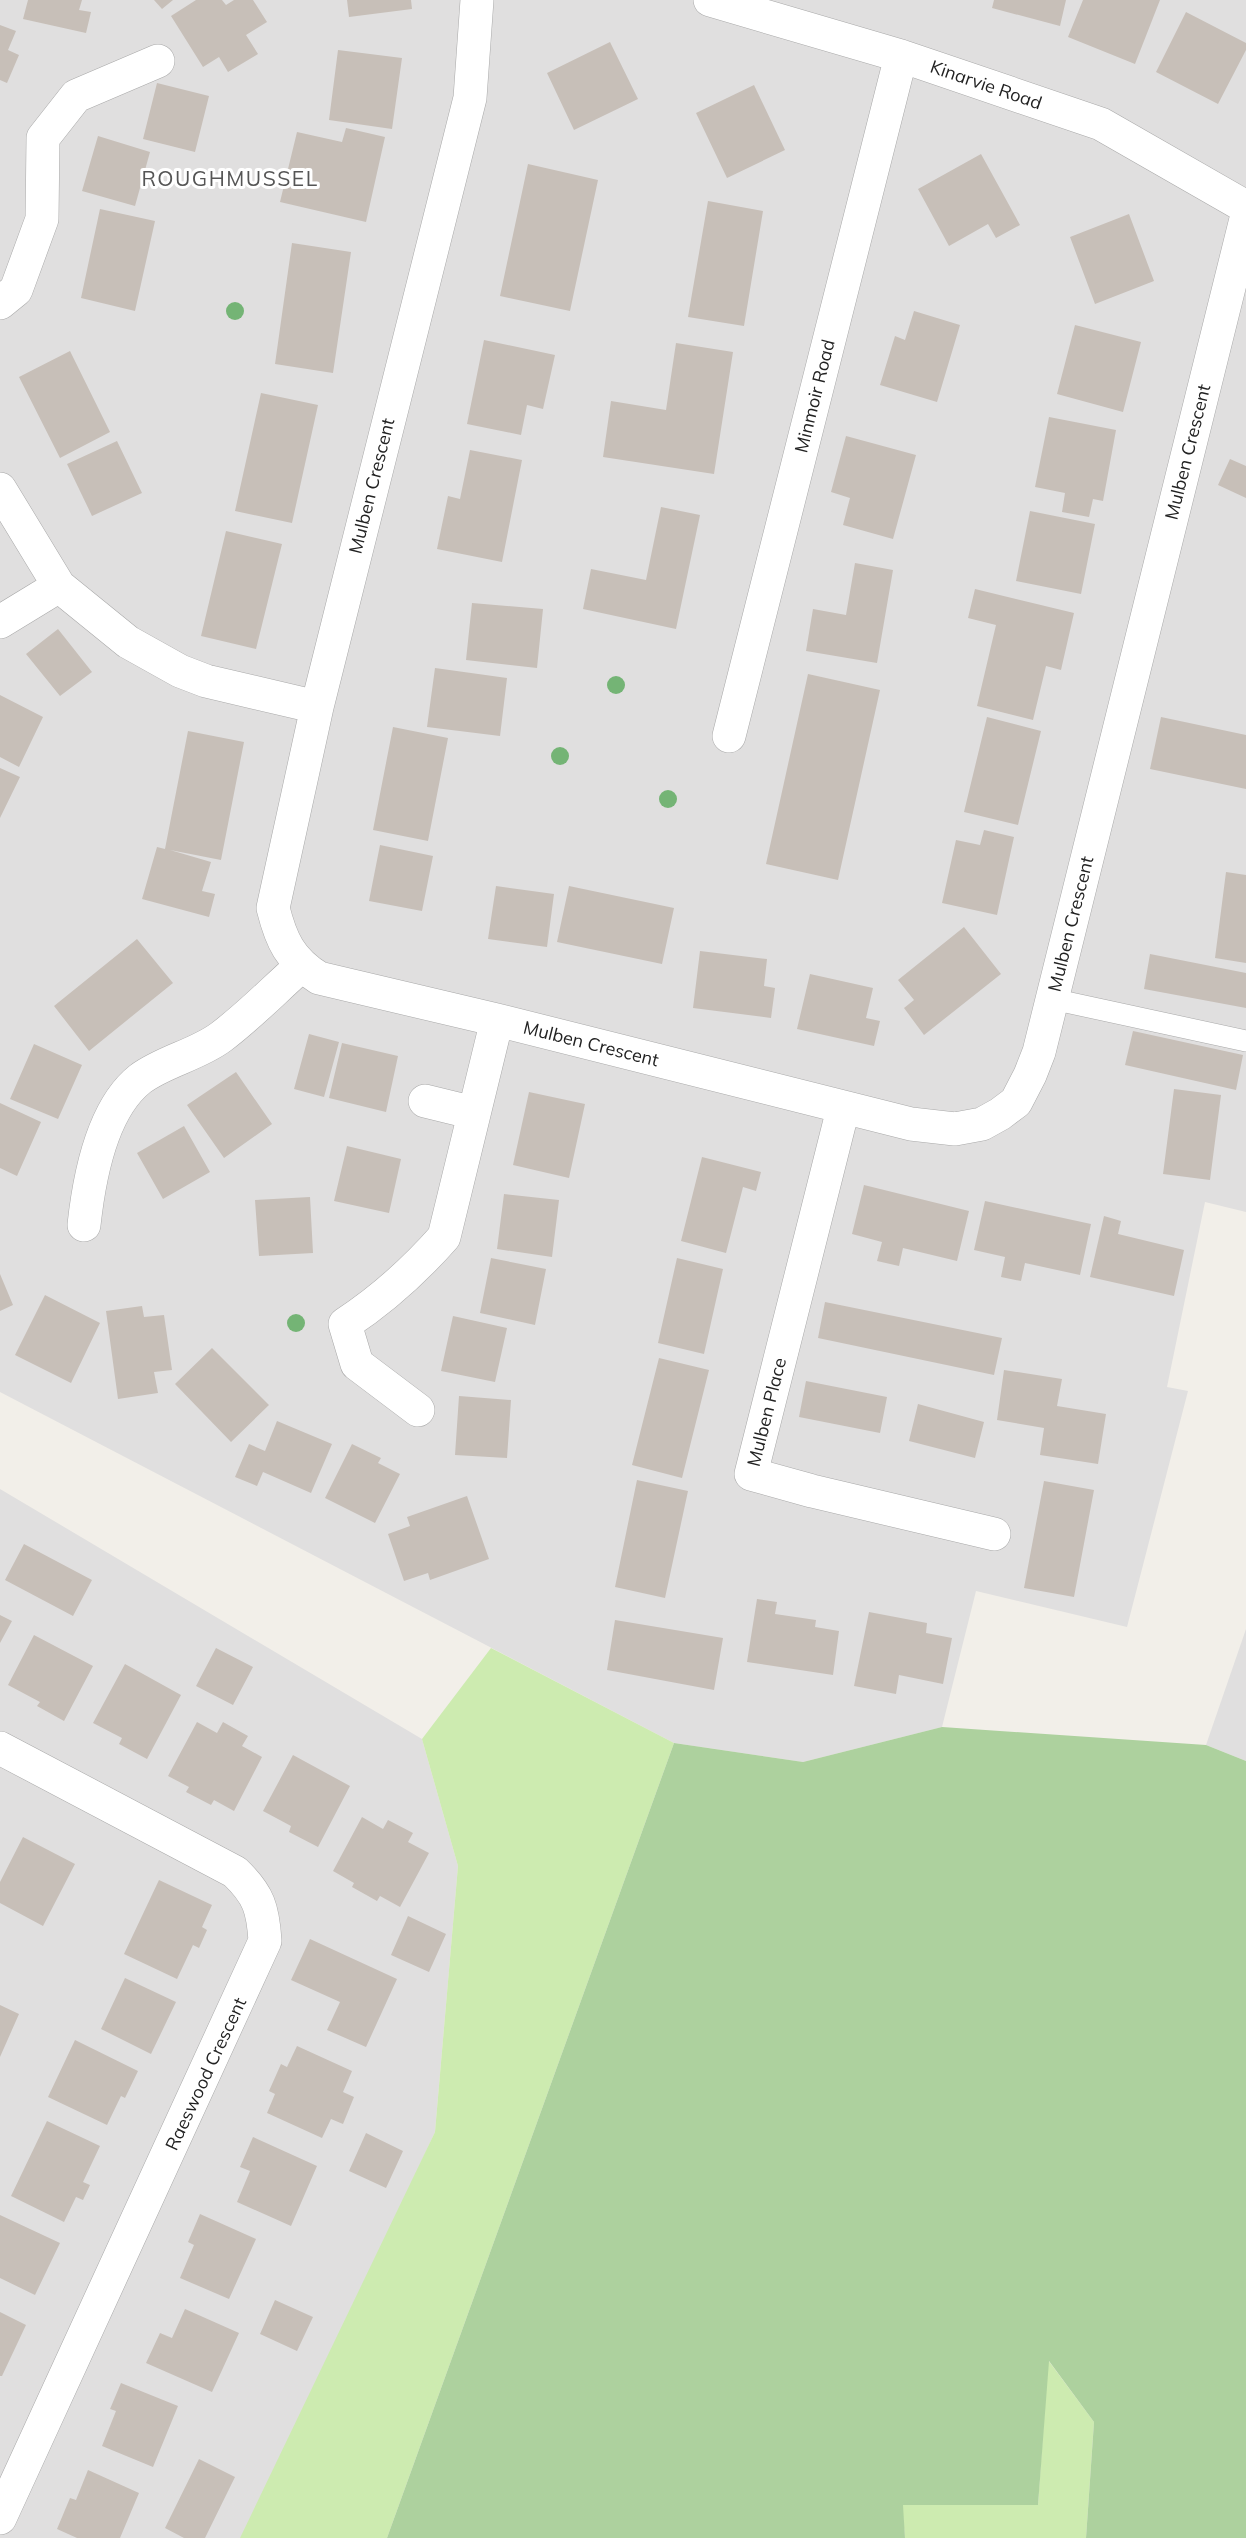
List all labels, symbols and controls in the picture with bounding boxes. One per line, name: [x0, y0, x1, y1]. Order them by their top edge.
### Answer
street label: Kinarvie Road: [927, 55, 1045, 114]
district label: ROUGHMUSSEL: [141, 165, 319, 191]
street label: Minmoir Road: [789, 337, 840, 455]
street label: Mulben Crescent: [1160, 382, 1215, 522]
street label: Mulben Crescent: [344, 416, 399, 556]
street label: Mulben Crescent: [1043, 854, 1098, 994]
street label: Mulben Crescent: [521, 1016, 661, 1071]
street label: Mulben Place: [742, 1355, 791, 1469]
street label: Raeswood Crescent: [160, 1994, 251, 2154]

